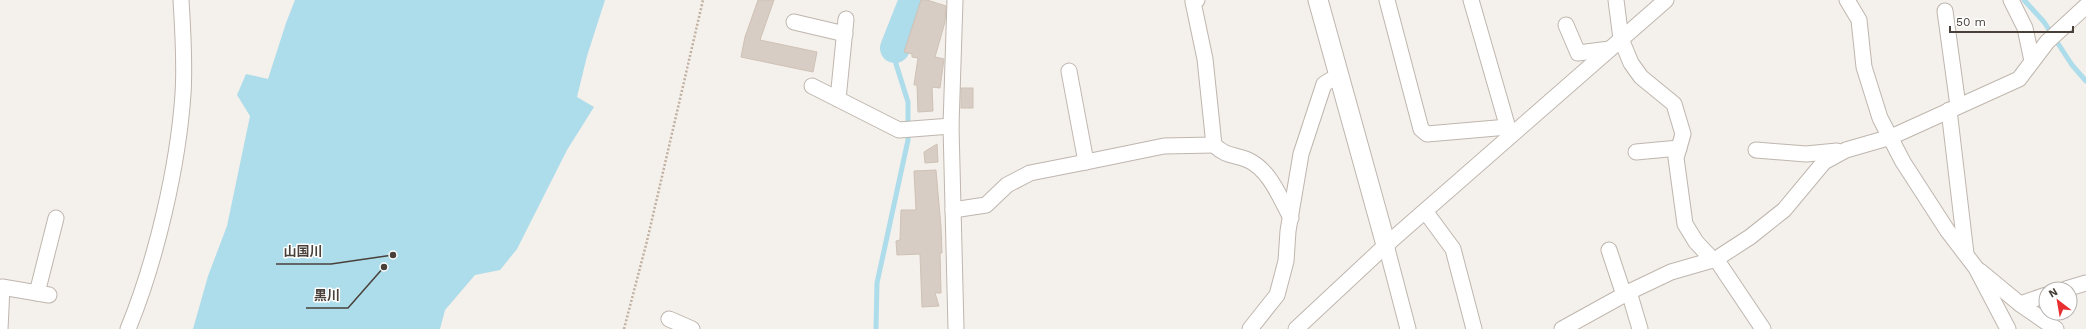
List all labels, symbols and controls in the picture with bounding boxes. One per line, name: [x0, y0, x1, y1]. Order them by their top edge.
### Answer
scale bar: [1950, 8, 2073, 34]
text: 50 m: [1956, 15, 1986, 29]
callout: 山国川: [276, 239, 331, 264]
text: 山国川: [283, 244, 323, 259]
north arrow: [2038, 281, 2078, 321]
callout: 黒川: [306, 283, 348, 308]
text: N: [2046, 285, 2060, 301]
text: 黒川: [314, 288, 340, 303]

